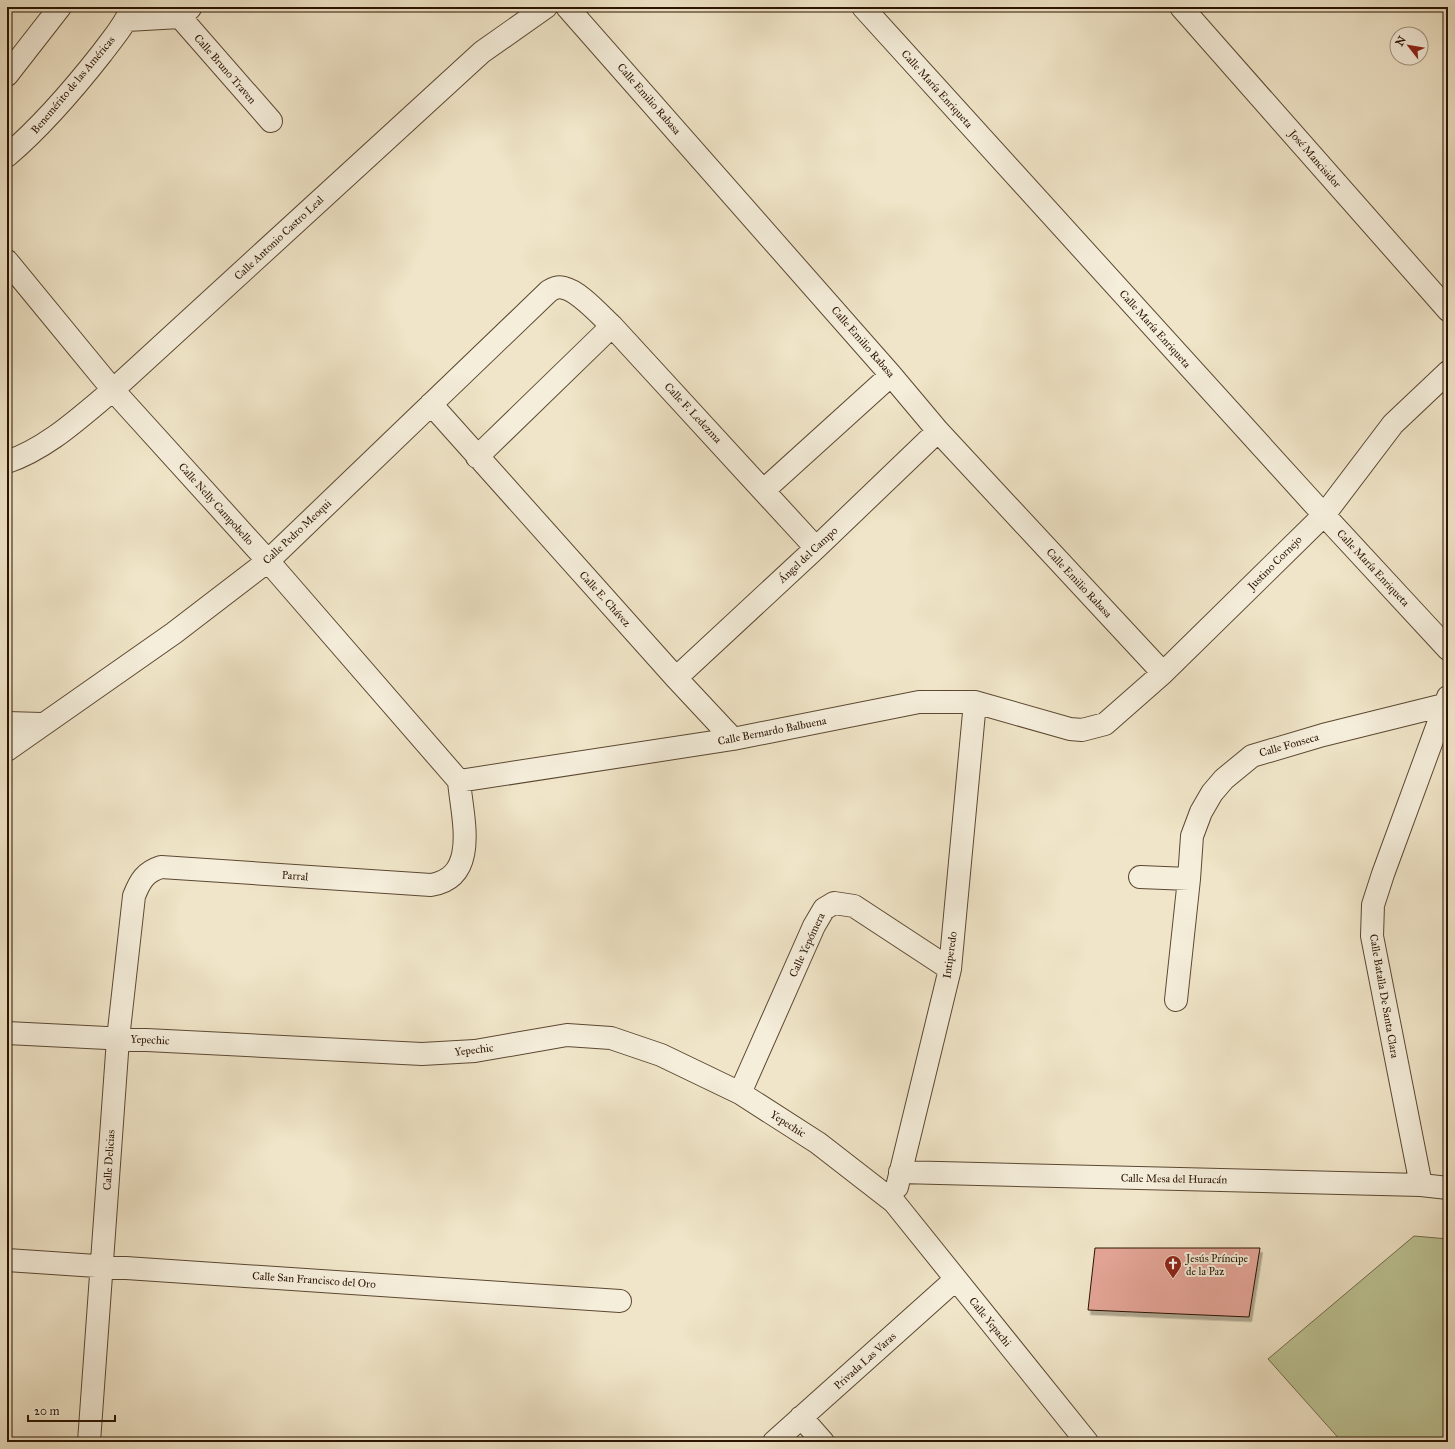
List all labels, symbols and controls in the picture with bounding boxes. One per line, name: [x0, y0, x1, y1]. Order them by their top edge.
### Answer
north arrow: [1389, 26, 1429, 66]
street label: Calle Bruno Traven: [191, 32, 259, 106]
text: N: [1393, 33, 1409, 48]
street label: Benemérito de las Américas: [28, 34, 118, 136]
street label: Calle María Enriqueta: [898, 47, 976, 132]
street label: Calle Emilio Rabasa: [615, 61, 684, 138]
street label: José Mancisidor: [1285, 127, 1344, 192]
street label: Calle Antonio Castro Leal: [232, 193, 326, 283]
street label: Calle María Enriqueta: [1116, 287, 1194, 372]
street label: Calle Emilio Rabasa: [829, 304, 898, 381]
street label: Calle F. Ledezma: [662, 380, 725, 446]
street label: Calle Nelly Campobello: [176, 460, 257, 548]
street label: Calle Pedro Meoqui: [260, 497, 335, 568]
street label: Ángel del Campo: [775, 524, 841, 586]
street label: Calle María Enriqueta: [1333, 527, 1412, 610]
street label: Justino Cornejo: [1245, 533, 1306, 594]
street label: Calle Emilio Rabasa: [1044, 546, 1115, 621]
street label: Calle E. Chávez: [577, 568, 633, 630]
street label: Calle Bernardo Balbuena: [717, 714, 828, 748]
street label: Calle Fonseca: [1258, 730, 1321, 760]
street label: Parral: [281, 869, 309, 883]
street label: Calle Yepómera: [786, 910, 828, 979]
street label: Intiperedo: [940, 930, 960, 979]
street label: Calle Batalla De Santa Clara: [1367, 933, 1401, 1059]
street label: Yepechic: [130, 1032, 170, 1048]
street label: Yepechic: [454, 1041, 495, 1059]
street label: Yepechic: [768, 1108, 808, 1140]
street label: Calle Delicias: [100, 1129, 118, 1191]
street label: Calle Mesa del Huracán: [1121, 1172, 1227, 1186]
place label: Jesús Príncipe de la Paz: [1185, 1252, 1249, 1278]
church icon: Jesús Príncipe de la Paz: [1163, 1254, 1183, 1279]
street label: Calle San Francisco del Oro: [252, 1269, 377, 1291]
street label: Calle Yepachi: [966, 1295, 1014, 1349]
street label: Privada Las Varas: [831, 1330, 899, 1392]
scale bar: [28, 1397, 115, 1423]
text: 20 m: [34, 1404, 60, 1418]

